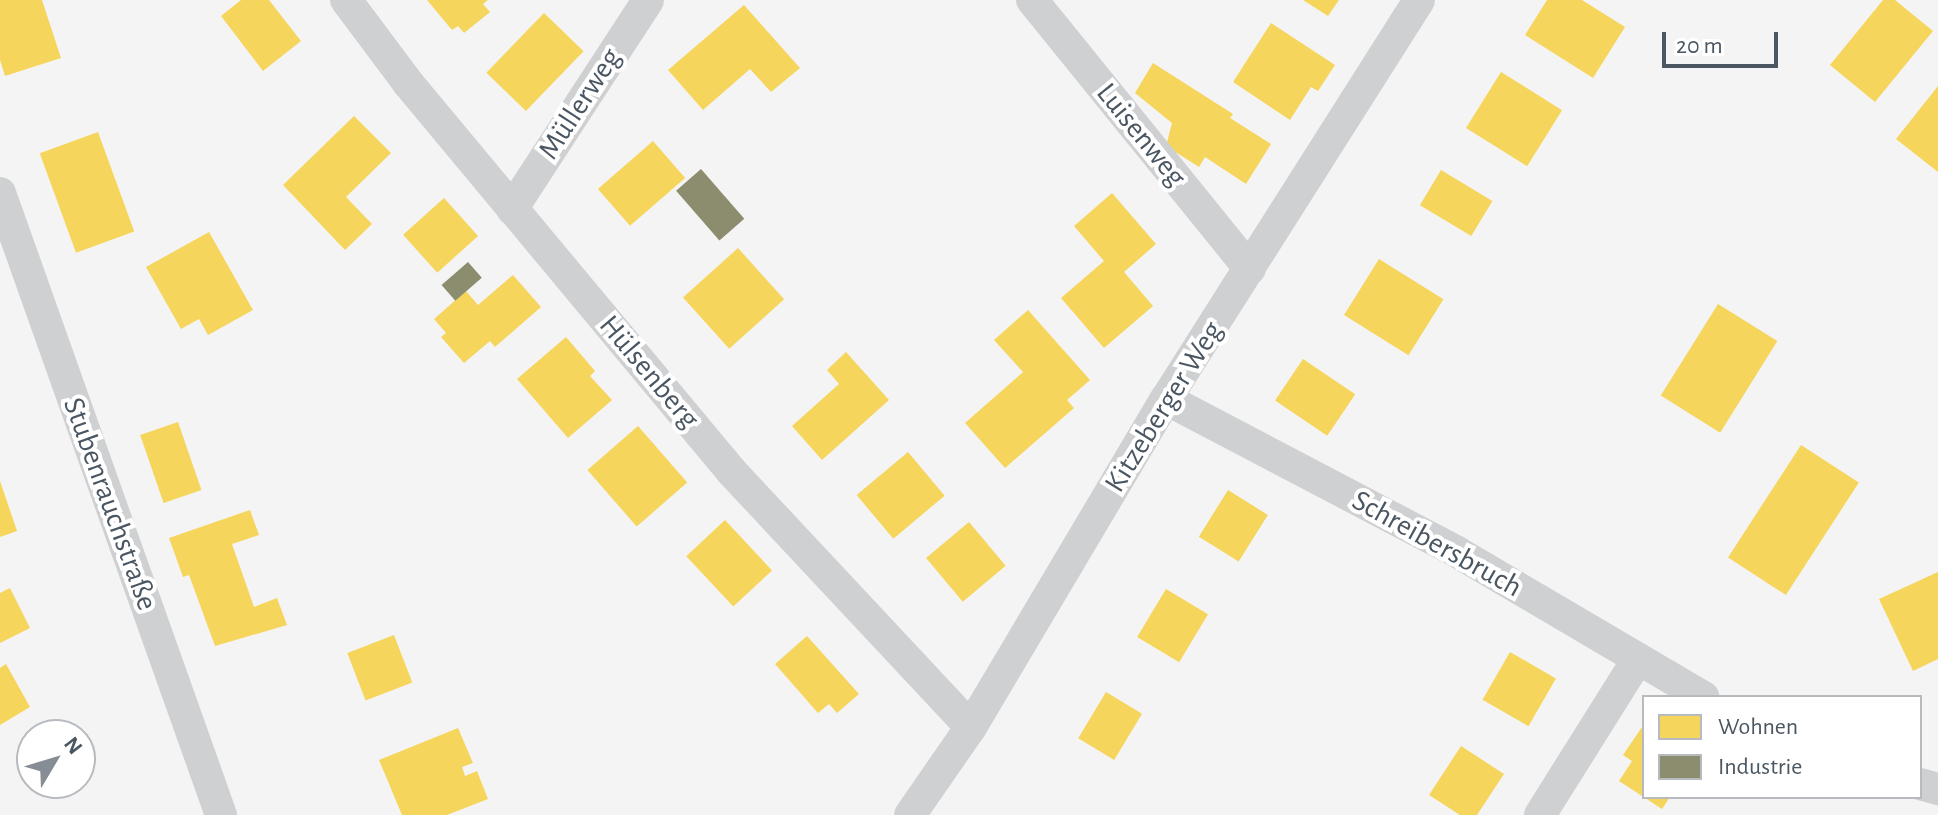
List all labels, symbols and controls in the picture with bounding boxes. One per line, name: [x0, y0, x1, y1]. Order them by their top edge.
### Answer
scale bar: [1666, 16, 1782, 66]
text: 20 m: [1676, 34, 1723, 58]
street label: Müllerweg: [531, 42, 629, 166]
street label: Luisenweg: [1088, 76, 1194, 194]
street label: Hülsenberg: [591, 308, 707, 436]
street label: Kitzeberger Weg: [1097, 315, 1231, 499]
street label: Stubenrauchstraße: [55, 393, 165, 615]
street label: Schreibersbruch: [1346, 483, 1528, 605]
legend: [1642, 695, 1922, 799]
text: Wohnen: [1718, 715, 1798, 739]
north arrow: [16, 719, 96, 799]
text: N: [60, 733, 87, 758]
text: Industrie: [1718, 755, 1802, 779]

